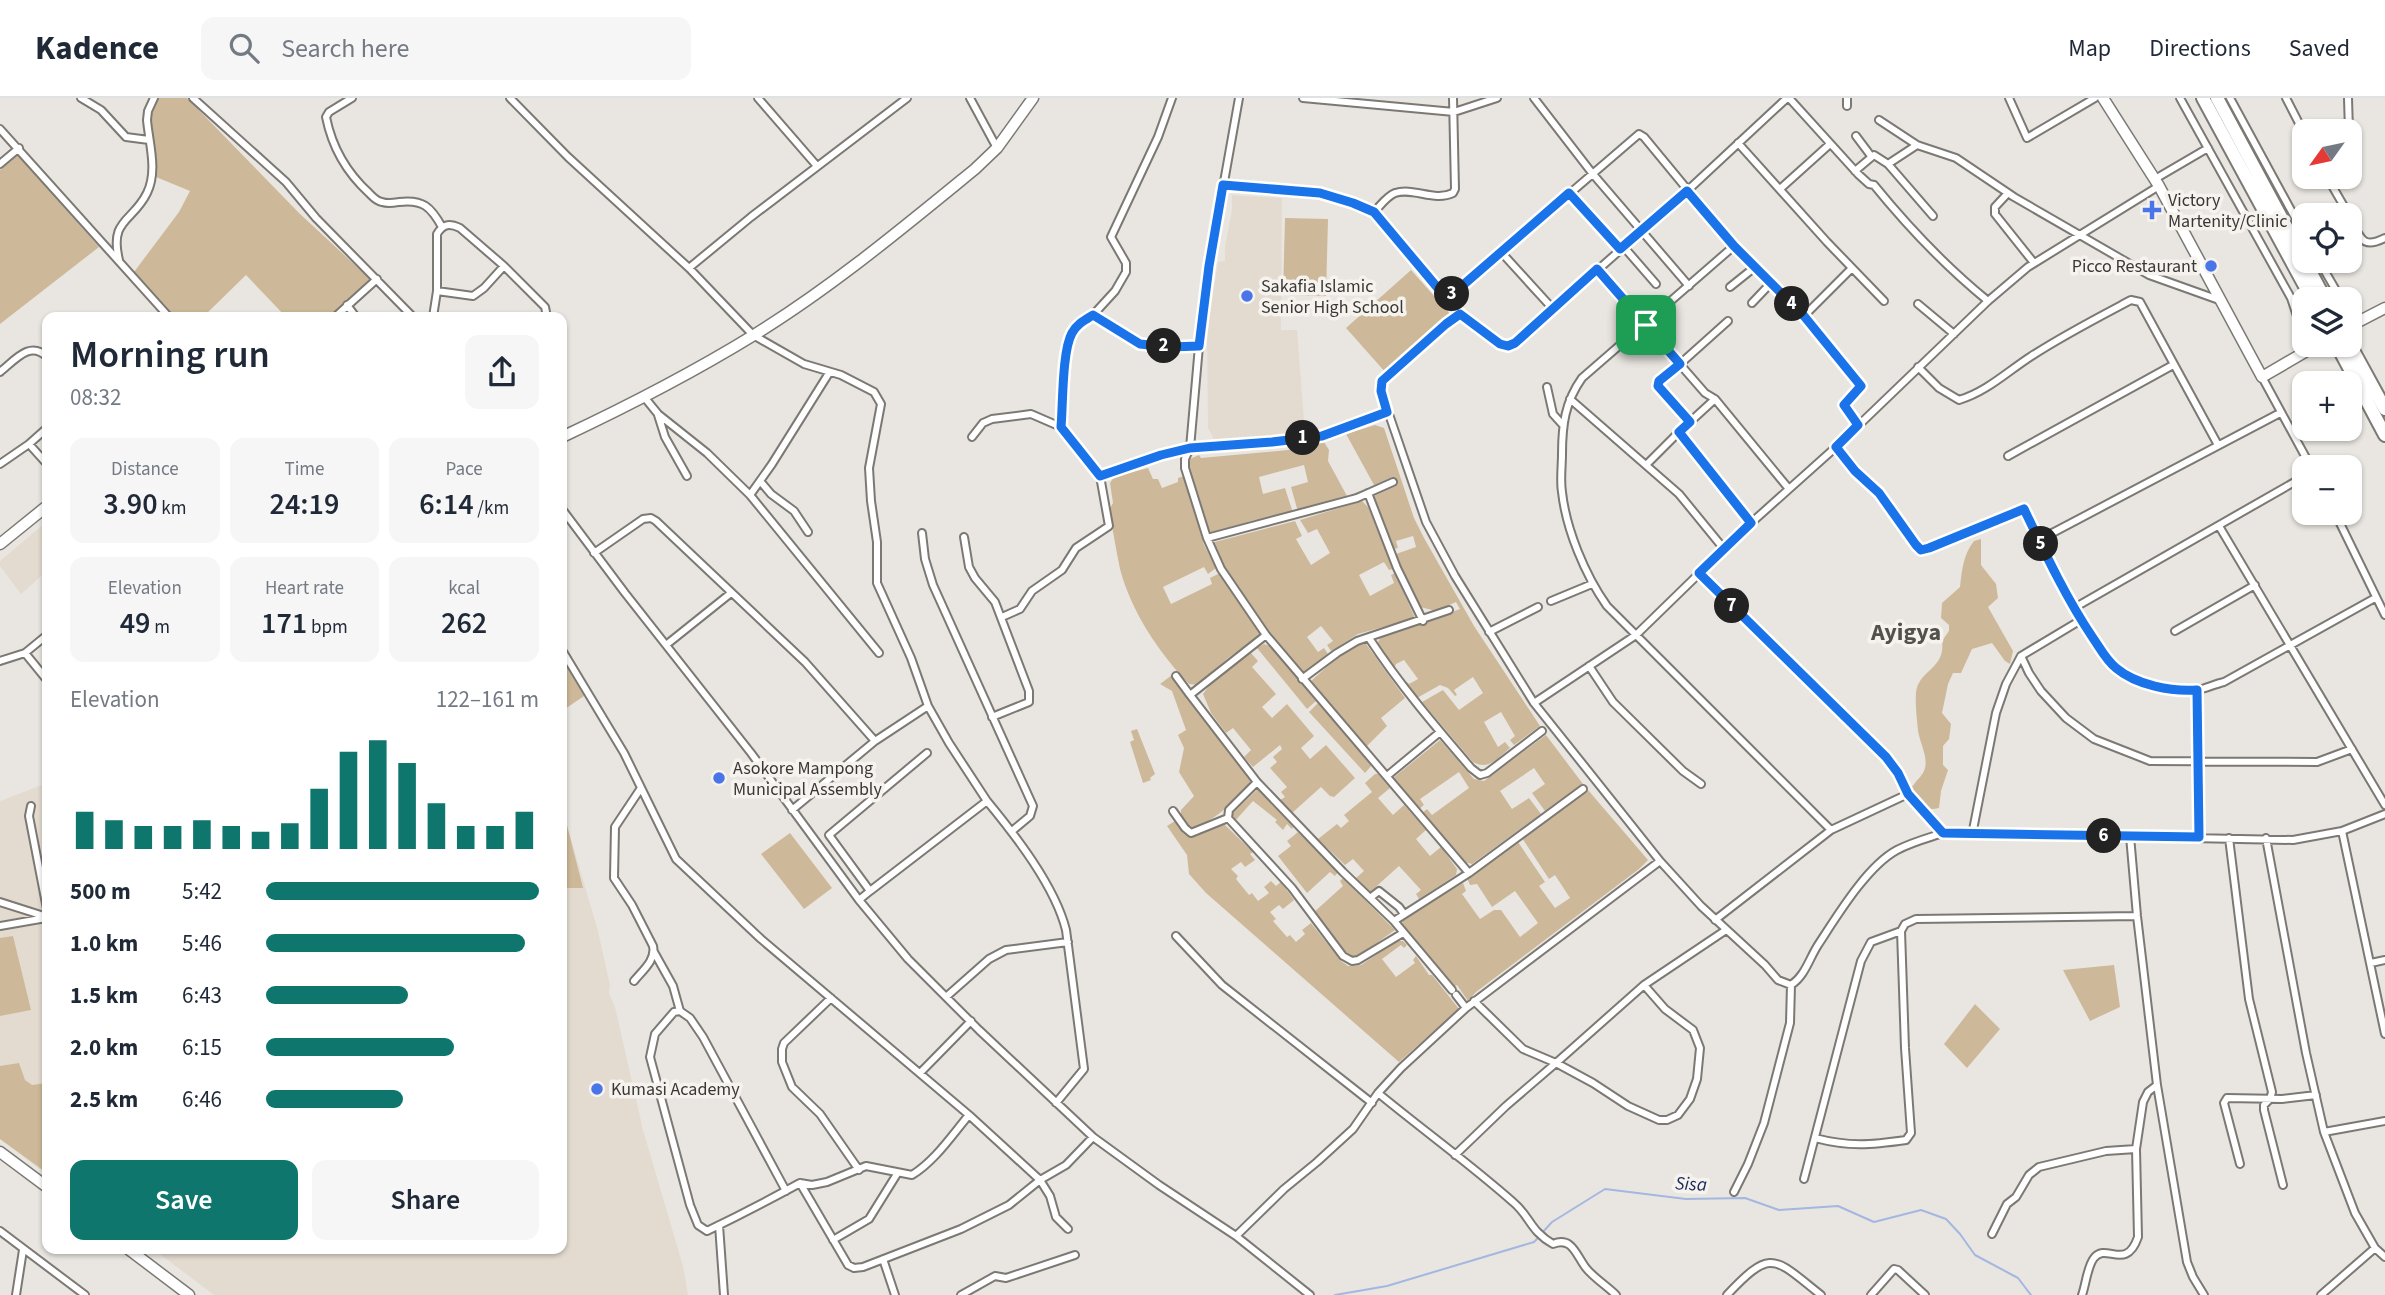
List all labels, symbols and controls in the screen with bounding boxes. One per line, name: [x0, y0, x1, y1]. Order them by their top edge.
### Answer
search box: [201, 17, 691, 80]
text: Kadence: [35, 25, 159, 72]
icon: search: [225, 29, 263, 67]
text: Search here: [281, 30, 409, 67]
text: Map: [2068, 31, 2111, 66]
text: Directions: [2149, 31, 2251, 66]
text: Saved: [2289, 31, 2350, 66]
north arrow: [2292, 119, 2362, 189]
map controls: [2292, 119, 2362, 525]
place label: Victory Martenity/Clinic: [2168, 188, 2288, 234]
marker: Victory Martenity/Clinic: [2142, 200, 2162, 220]
button: locate: [2292, 203, 2362, 273]
place label: Picco Restaurant: [2072, 254, 2197, 279]
marker: Picco Restaurant: [2203, 258, 2219, 274]
place label: Sakafia Islamic Senior High School: [1261, 274, 1404, 320]
pin: 3: [1434, 276, 1470, 312]
text: 3: [1446, 280, 1457, 307]
pin: 4: [1774, 286, 1810, 322]
button: layers: [2292, 287, 2362, 357]
marker: Sakafia Islamic Senior High School: [1239, 288, 1255, 304]
text: 4: [1786, 290, 1797, 317]
pin: [1616, 295, 1676, 355]
icon: arrive: [1627, 306, 1665, 344]
text: Morning run: [70, 328, 270, 382]
pin: 2: [1146, 328, 1182, 364]
text: 2: [1158, 332, 1169, 359]
button: share: [465, 335, 539, 409]
button: +: [2292, 371, 2362, 441]
text: 08:32: [70, 381, 121, 414]
pin: 1: [1286, 420, 1320, 456]
text: 1: [1297, 424, 1308, 451]
button: −: [2292, 455, 2362, 525]
text: Distance: [111, 456, 179, 483]
text: Time: [284, 456, 325, 483]
text: Pace: [446, 456, 483, 483]
text: 3.90: [103, 483, 158, 526]
text: 24:19: [270, 483, 339, 526]
text: 6:14: [419, 483, 474, 526]
text: km: [158, 495, 187, 522]
text: /km: [474, 495, 509, 522]
pin: 5: [2024, 526, 2058, 562]
text: 5: [2035, 530, 2046, 557]
text: Elevation: [108, 575, 182, 602]
text: Heart rate: [265, 575, 344, 602]
text: kcal: [448, 575, 480, 602]
pin: 7: [1714, 588, 1750, 624]
text: 7: [1726, 592, 1737, 619]
text: 49: [120, 602, 150, 645]
text: 171: [261, 602, 307, 645]
text: 262: [441, 602, 487, 645]
text: m: [150, 614, 170, 641]
text: bpm: [307, 614, 348, 641]
district label: Ayigya: [1870, 615, 1941, 650]
text: Elevation: [70, 683, 160, 716]
text: 122–161 m: [436, 683, 539, 716]
place label: Asokore Mampong Municipal Assembly: [733, 756, 882, 802]
marker: Asokore Mampong Municipal Assembly: [711, 770, 727, 786]
pin: 6: [2086, 818, 2122, 854]
text: 6: [2098, 822, 2109, 849]
text: 500 m: [70, 875, 131, 908]
text: 5:42: [182, 875, 222, 908]
text: 1.0 km: [70, 927, 138, 960]
text: 5:46: [182, 927, 222, 960]
text: 1.5 km: [70, 979, 138, 1012]
text: 6:43: [182, 979, 222, 1012]
text: 2.0 km: [70, 1031, 138, 1064]
text: 6:15: [182, 1031, 222, 1064]
place label: Kumasi Academy: [611, 1077, 740, 1102]
marker: Kumasi Academy: [589, 1081, 605, 1097]
text: 2.5 km: [70, 1083, 138, 1116]
text: 6:46: [182, 1083, 222, 1116]
button: Save: [70, 1160, 298, 1240]
button: Share: [312, 1160, 539, 1240]
water label: Sisa: [1674, 1170, 1708, 1199]

